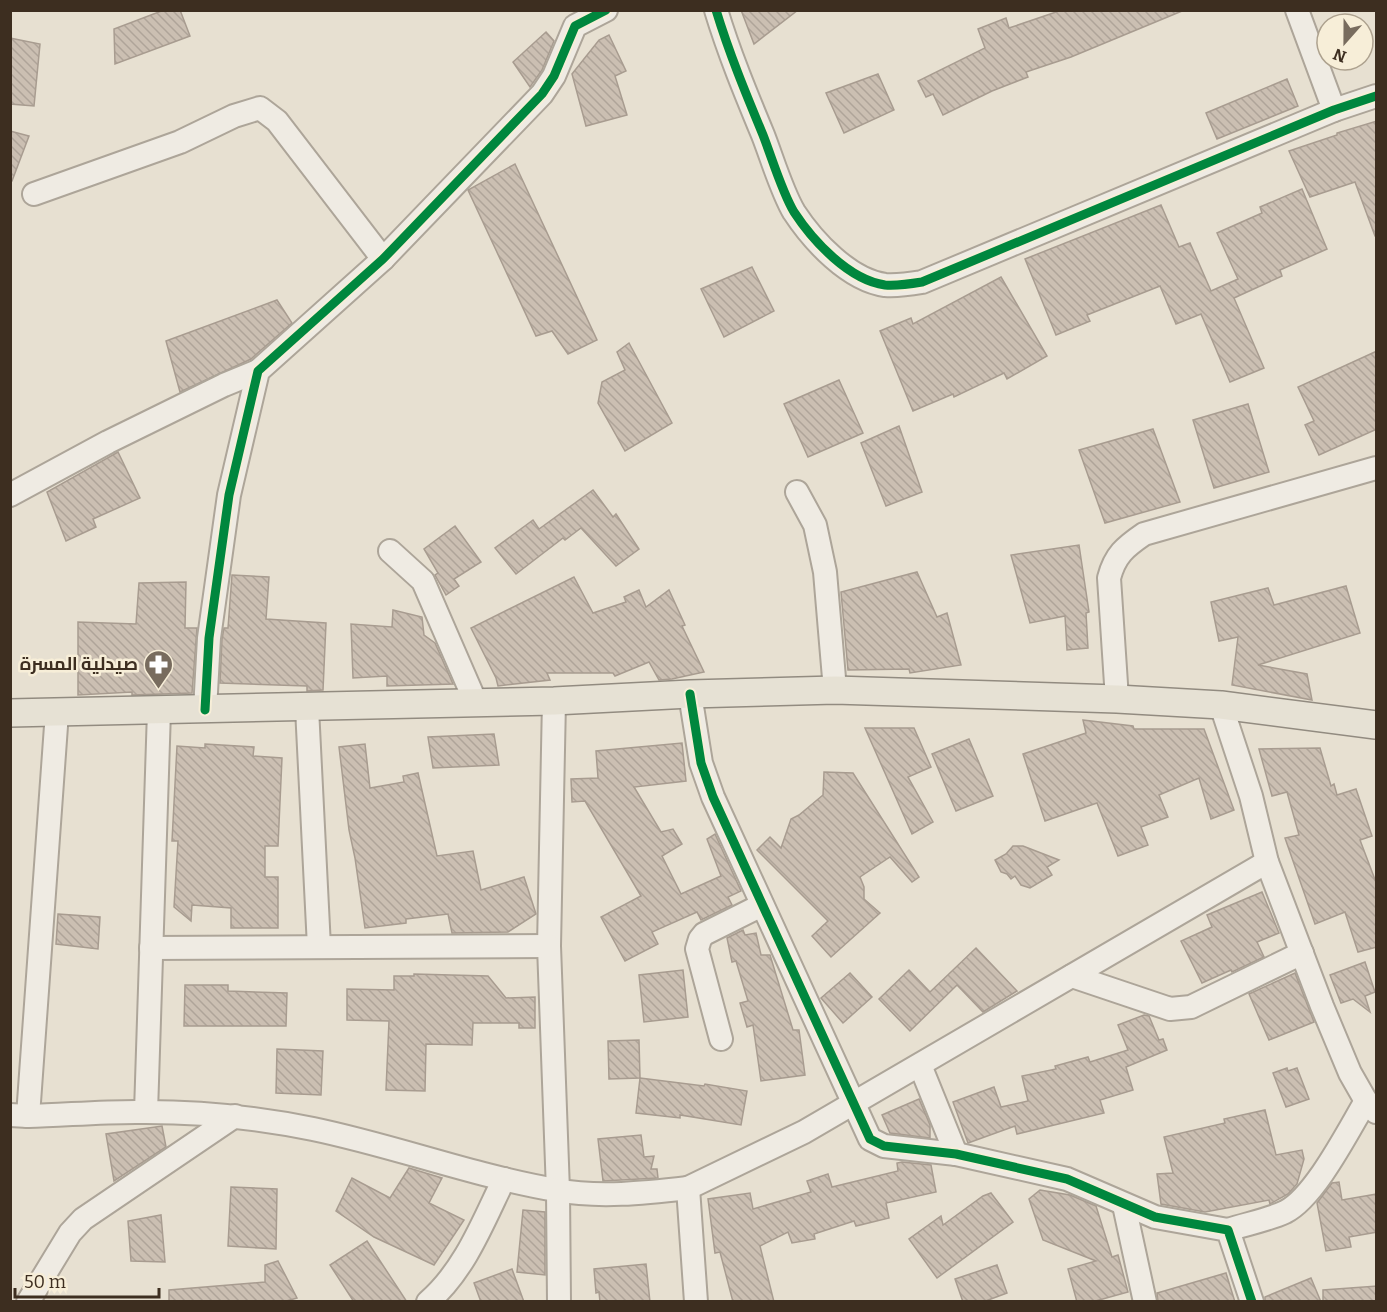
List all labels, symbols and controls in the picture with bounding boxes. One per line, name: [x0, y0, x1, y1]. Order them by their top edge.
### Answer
north arrow: [1315, 12, 1375, 72]
text: N: [1331, 44, 1349, 67]
pharmacy icon: صيدلية المسرة: [143, 648, 175, 690]
place label: صيدلية المسرة: [20, 653, 138, 675]
scale bar: [15, 1261, 159, 1299]
text: 50 m: [24, 1271, 66, 1293]

